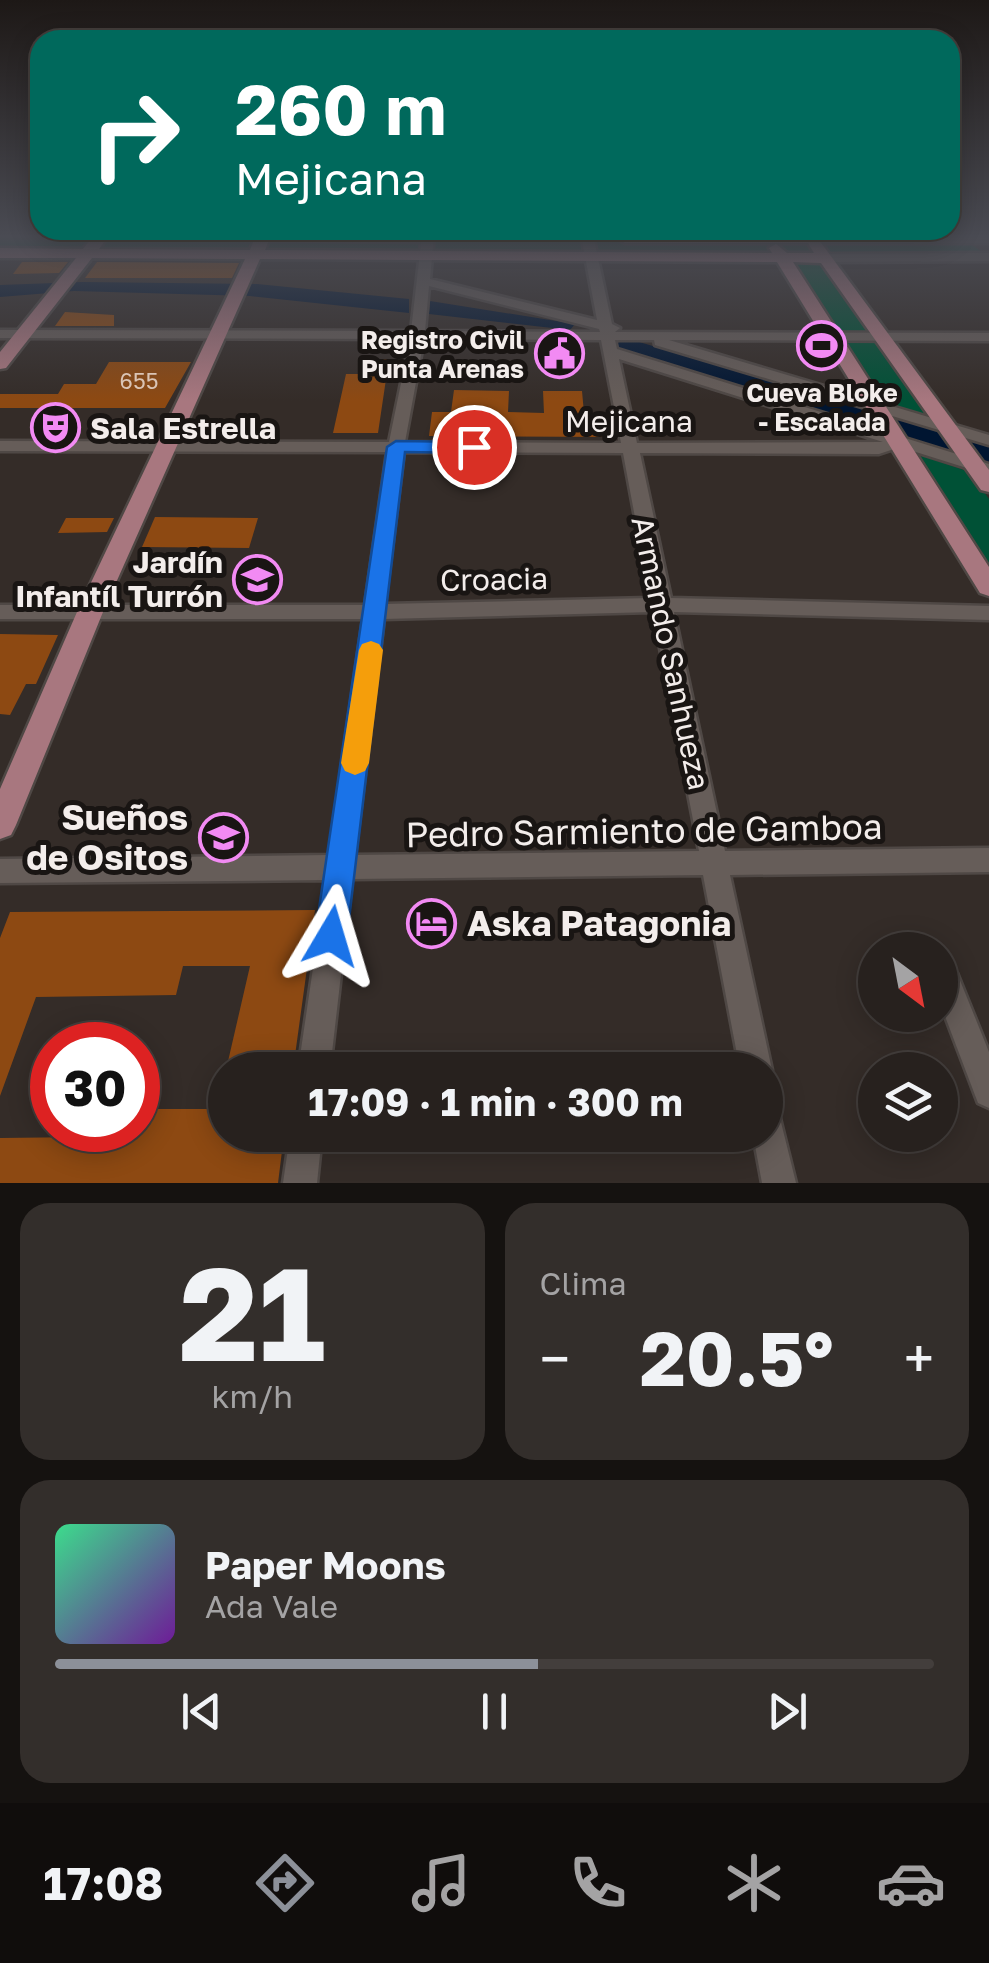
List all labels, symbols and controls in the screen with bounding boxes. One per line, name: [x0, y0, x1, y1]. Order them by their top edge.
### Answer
text: 260 m: [235, 66, 446, 150]
icon: right: [70, 70, 200, 200]
text: Mejicana: [235, 151, 427, 205]
sports icon: Cueva Bloke - Escalada: [796, 320, 848, 372]
place label: Registro Civil Punta Arenas: [361, 324, 524, 384]
public building icon: Registro Civil Punta Arenas: [533, 327, 585, 379]
house number: 655: [120, 367, 158, 394]
place label: Cueva Bloke - Escalada: [746, 377, 898, 437]
theatre icon: Sala Estrella: [29, 402, 81, 454]
street label: Mejicana: [565, 403, 693, 439]
pin: [432, 405, 517, 490]
place label: Sala Estrella: [90, 410, 276, 446]
icon: arrive: [447, 420, 502, 475]
street label: Armando Sanhueza: [624, 513, 718, 793]
place label: Jardín Infantíl Turrón: [15, 544, 223, 614]
school or university icon: Jardín Infantíl Turrón: [232, 553, 284, 605]
street label: Croacia: [440, 560, 548, 598]
place label: Sueños de Ositos: [26, 796, 188, 878]
street label: Pedro Sarmiento de Gamboa: [405, 805, 883, 855]
school or university icon: Sueños de Ositos: [197, 811, 249, 863]
position arrow: [279, 884, 383, 988]
hotel icon: Aska Patagonia: [406, 897, 458, 949]
place label: Aska Patagonia: [467, 902, 731, 944]
north arrow: [858, 932, 958, 1032]
map controls: [858, 932, 958, 1152]
speed limit sign: 30: [30, 1022, 160, 1152]
button: layers: [858, 1052, 958, 1152]
text: 17:09 · 1 min · 300 m: [308, 1079, 683, 1124]
text: 21: [179, 1234, 325, 1390]
text: Clima: [540, 1264, 626, 1302]
text: 20.5°: [640, 1312, 834, 1403]
text: −: [540, 1325, 570, 1391]
text: +: [904, 1325, 934, 1391]
text: km/h: [212, 1377, 293, 1415]
text: Paper Moons: [205, 1542, 446, 1587]
text: Ada Vale: [205, 1587, 338, 1625]
icon: previous: [174, 1684, 229, 1739]
icon: pause: [467, 1684, 522, 1739]
icon: next: [760, 1684, 815, 1739]
icon: directions: [250, 1848, 320, 1918]
icon: music: [406, 1848, 476, 1918]
icon: phone: [563, 1848, 633, 1918]
icon: climate: [719, 1848, 789, 1918]
icon: car: [876, 1848, 946, 1918]
text: 17:08: [43, 1856, 163, 1910]

